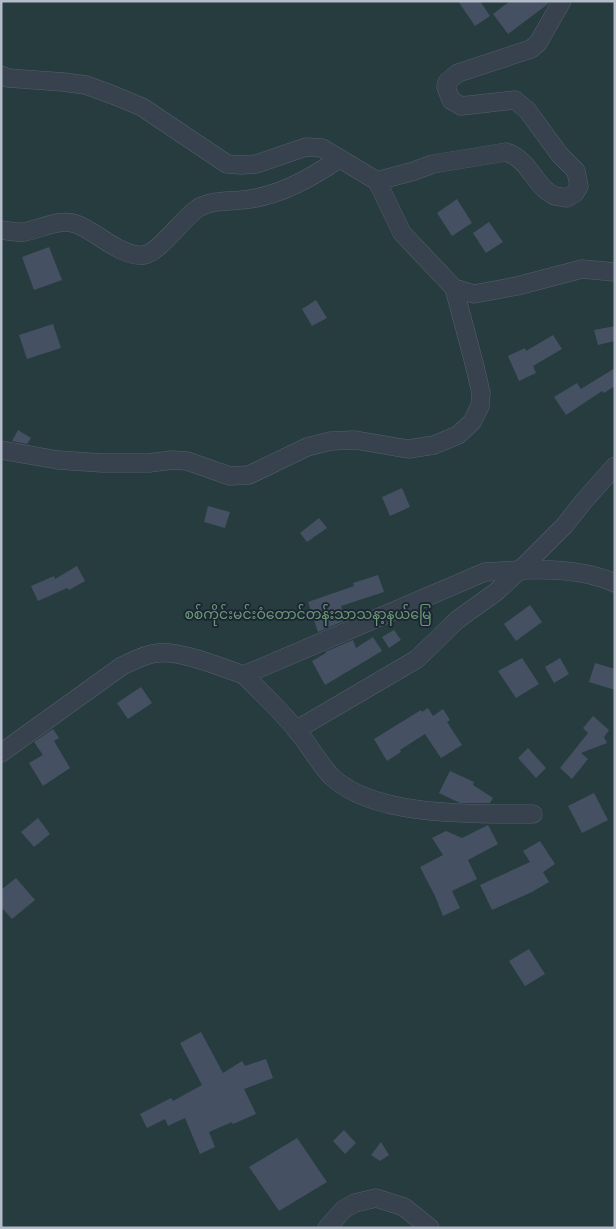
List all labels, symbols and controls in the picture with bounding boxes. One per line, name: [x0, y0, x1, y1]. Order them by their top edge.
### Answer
park label: စစ်ကိုင်းမင်းဝံတောင်တန်းသာသနာ့နယ်မြေ: [184, 604, 432, 626]

